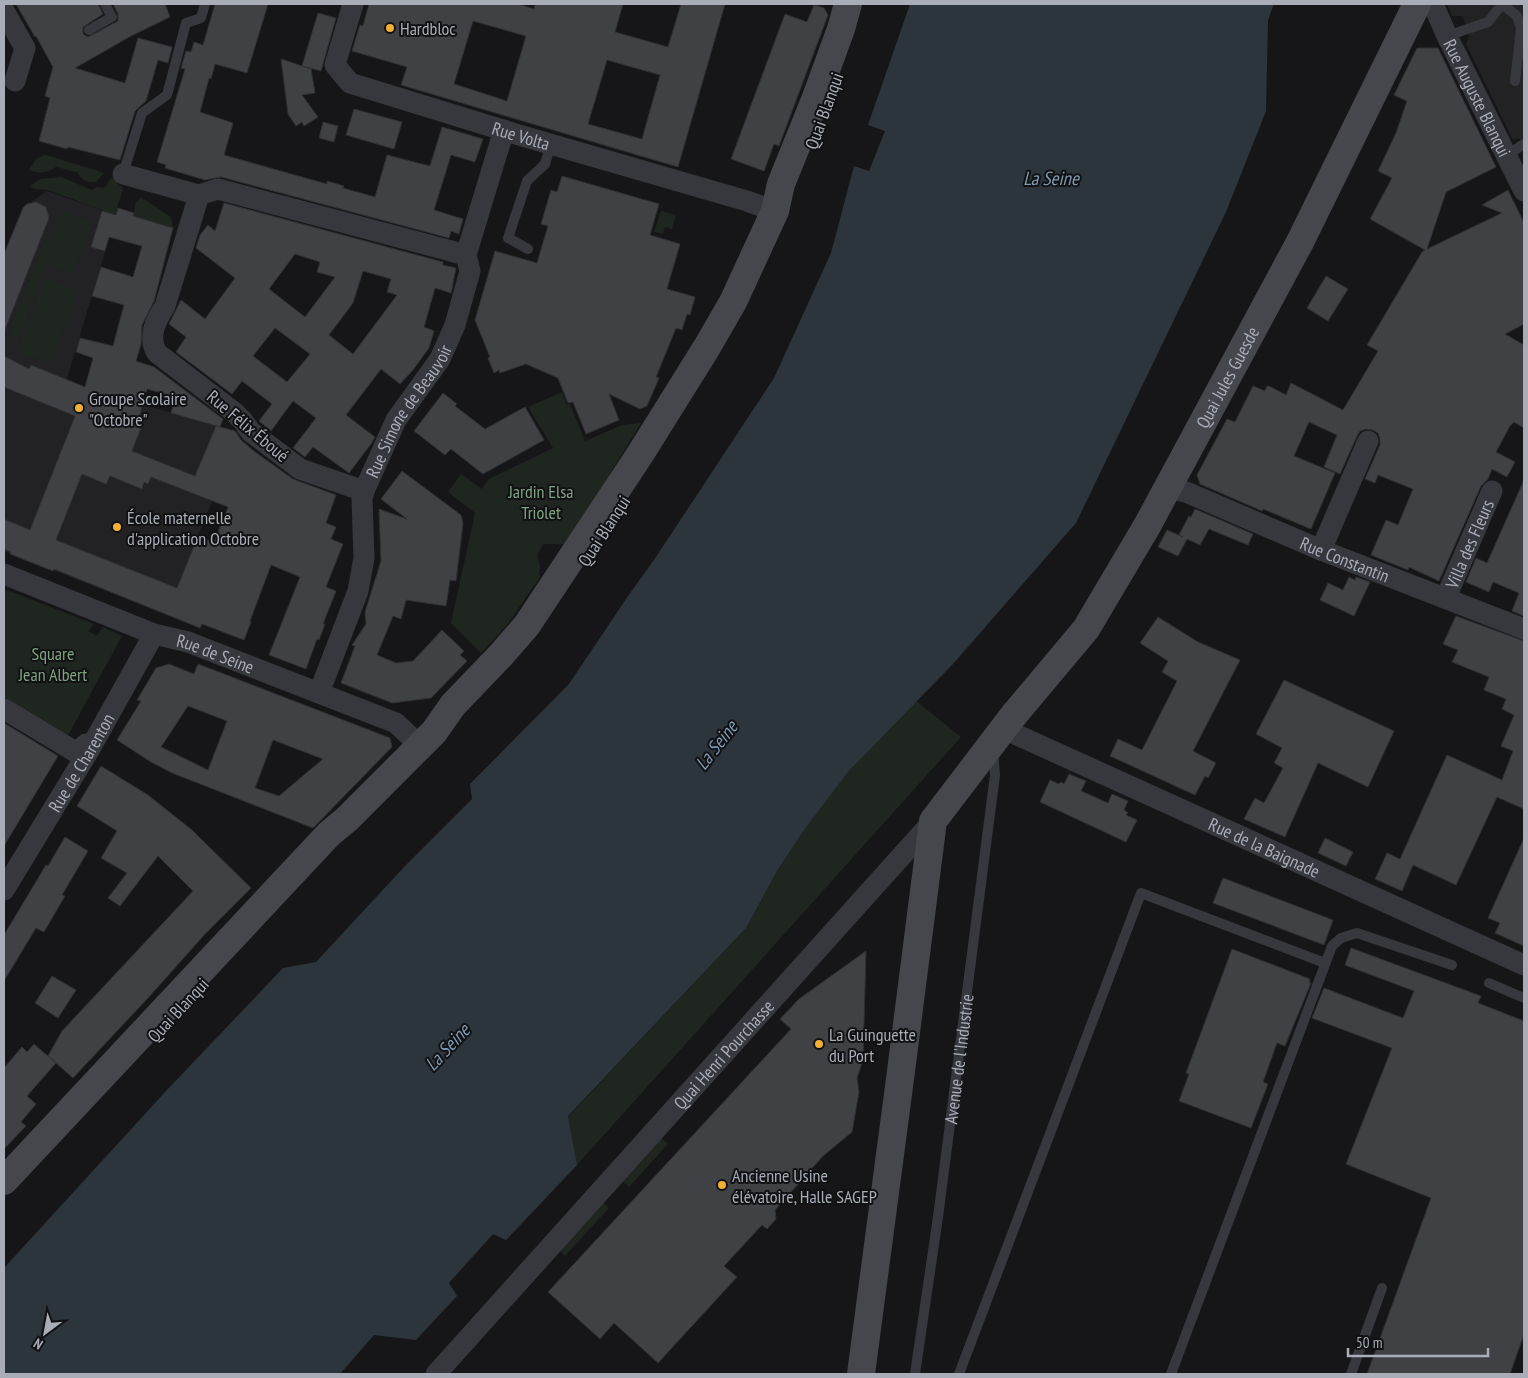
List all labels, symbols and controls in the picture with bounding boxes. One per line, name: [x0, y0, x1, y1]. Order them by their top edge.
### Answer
place label: Hardbloc: [400, 17, 456, 40]
marker: Hardbloc: [384, 22, 396, 34]
street label: Rue Auguste Blanqui: [1439, 35, 1517, 161]
street label: Quai Blanqui: [800, 70, 848, 152]
street label: Rue Volta: [490, 116, 553, 155]
water label: La Seine: [1023, 166, 1080, 190]
street label: Quai Jules Guesde: [1191, 323, 1264, 432]
street label: Rue Simone de Beauvoir: [360, 341, 456, 481]
street label: Rue Félix Éboué: [202, 385, 294, 467]
place label: Groupe Scolaire "Octobre": [89, 387, 187, 431]
marker: Groupe Scolaire "Octobre": [73, 402, 85, 414]
park label: Jardin Elsa Triolet: [507, 480, 574, 524]
street label: Quai Blanqui: [573, 491, 635, 571]
street label: Villa des Fleurs: [1439, 496, 1499, 593]
place label: École maternelle d'application Octobre: [127, 506, 259, 550]
marker: École maternelle d'application Octobre: [111, 521, 123, 533]
street label: Rue Constantin: [1297, 531, 1393, 587]
street label: Rue de Seine: [175, 628, 258, 678]
park label: Square Jean Albert: [18, 642, 87, 686]
street label: Rue de Charenton: [43, 709, 119, 816]
water label: La Seine: [689, 715, 743, 774]
street label: Rue de la Baignade: [1205, 812, 1324, 882]
street label: Quai Blanqui: [142, 973, 214, 1047]
street label: Avenue de l'Industrie: [939, 993, 978, 1125]
street label: Quai Henri Pourchasse: [668, 995, 779, 1114]
water label: La Seine: [419, 1018, 475, 1075]
place label: La Guinguette du Port: [829, 1023, 916, 1067]
marker: La Guinguette du Port: [813, 1038, 825, 1050]
place label: Ancienne Usine élévatoire, Halle SAGEP: [732, 1164, 877, 1208]
marker: Ancienne Usine élévatoire, Halle SAGEP: [716, 1179, 728, 1191]
north arrow: [20, 1308, 70, 1358]
scale bar: [1348, 1326, 1488, 1358]
text: 50 m: [1356, 1333, 1382, 1352]
text: N: [30, 1334, 46, 1354]

